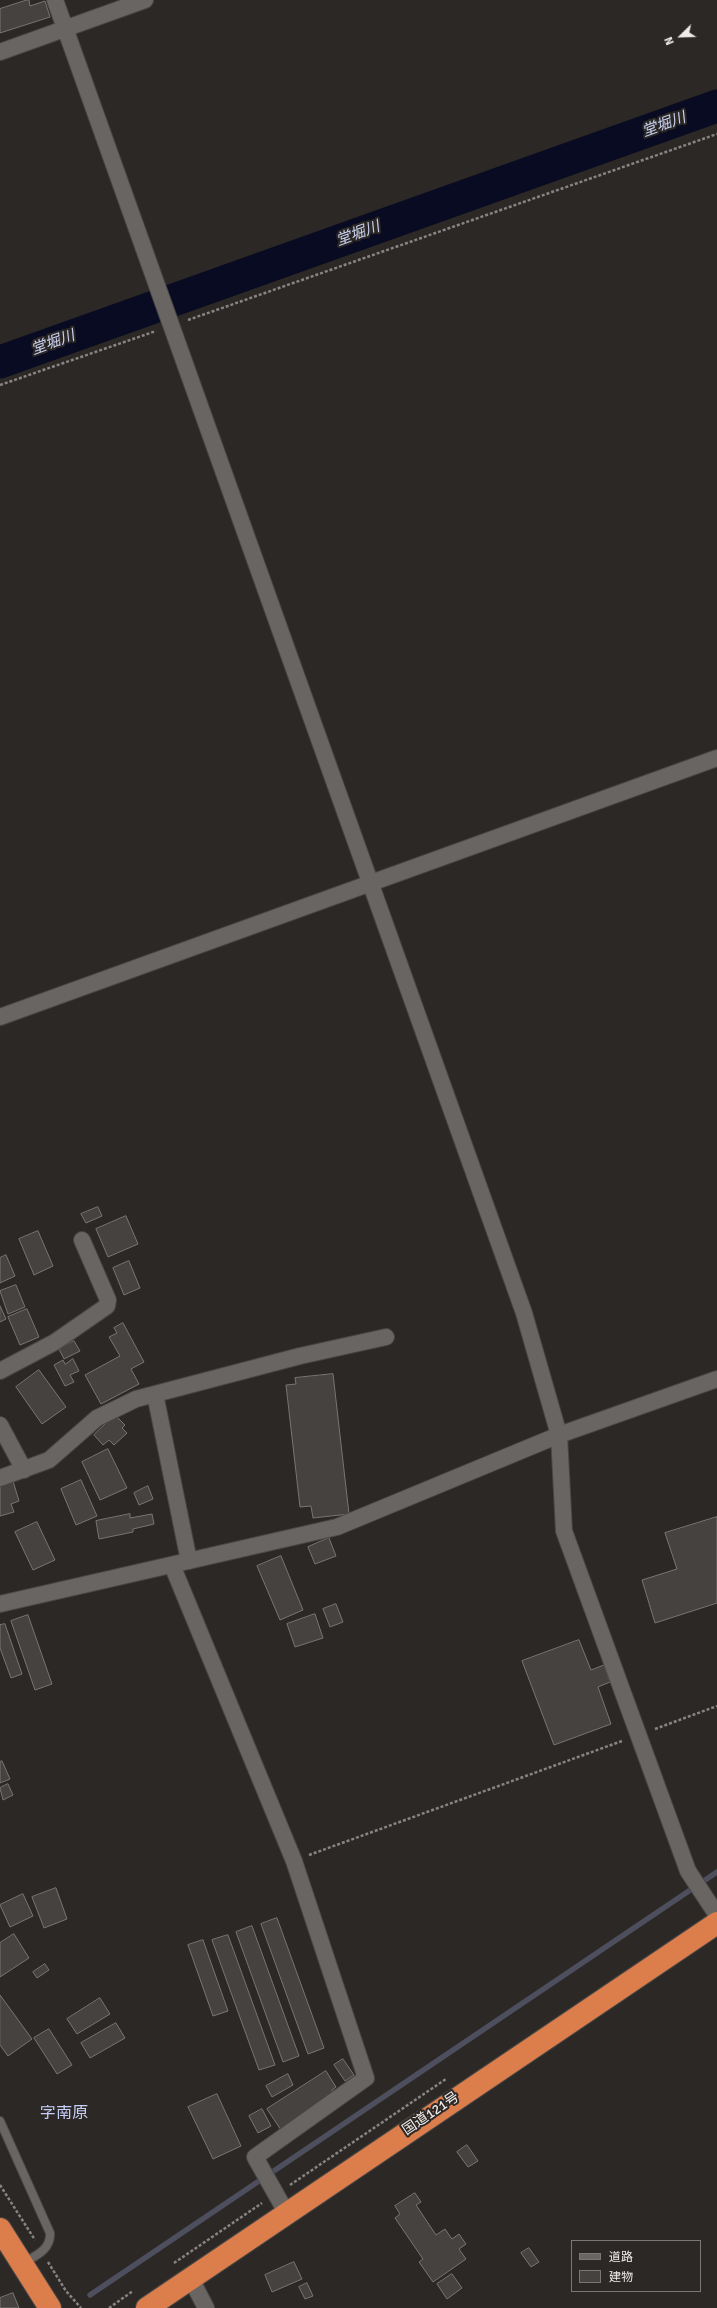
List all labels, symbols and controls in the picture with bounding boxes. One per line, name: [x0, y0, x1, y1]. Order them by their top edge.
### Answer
north arrow: [661, 16, 701, 56]
text: N: [662, 35, 677, 47]
water label: 堂堀川: [640, 109, 688, 141]
water label: 堂堀川: [334, 218, 382, 250]
water label: 堂堀川: [29, 327, 77, 359]
street label: 国道121号: [399, 2089, 463, 2139]
district label: 字南原: [40, 2104, 88, 2124]
legend: [571, 2240, 701, 2292]
text: 道路: [609, 2250, 633, 2265]
text: 建物: [609, 2270, 633, 2285]

